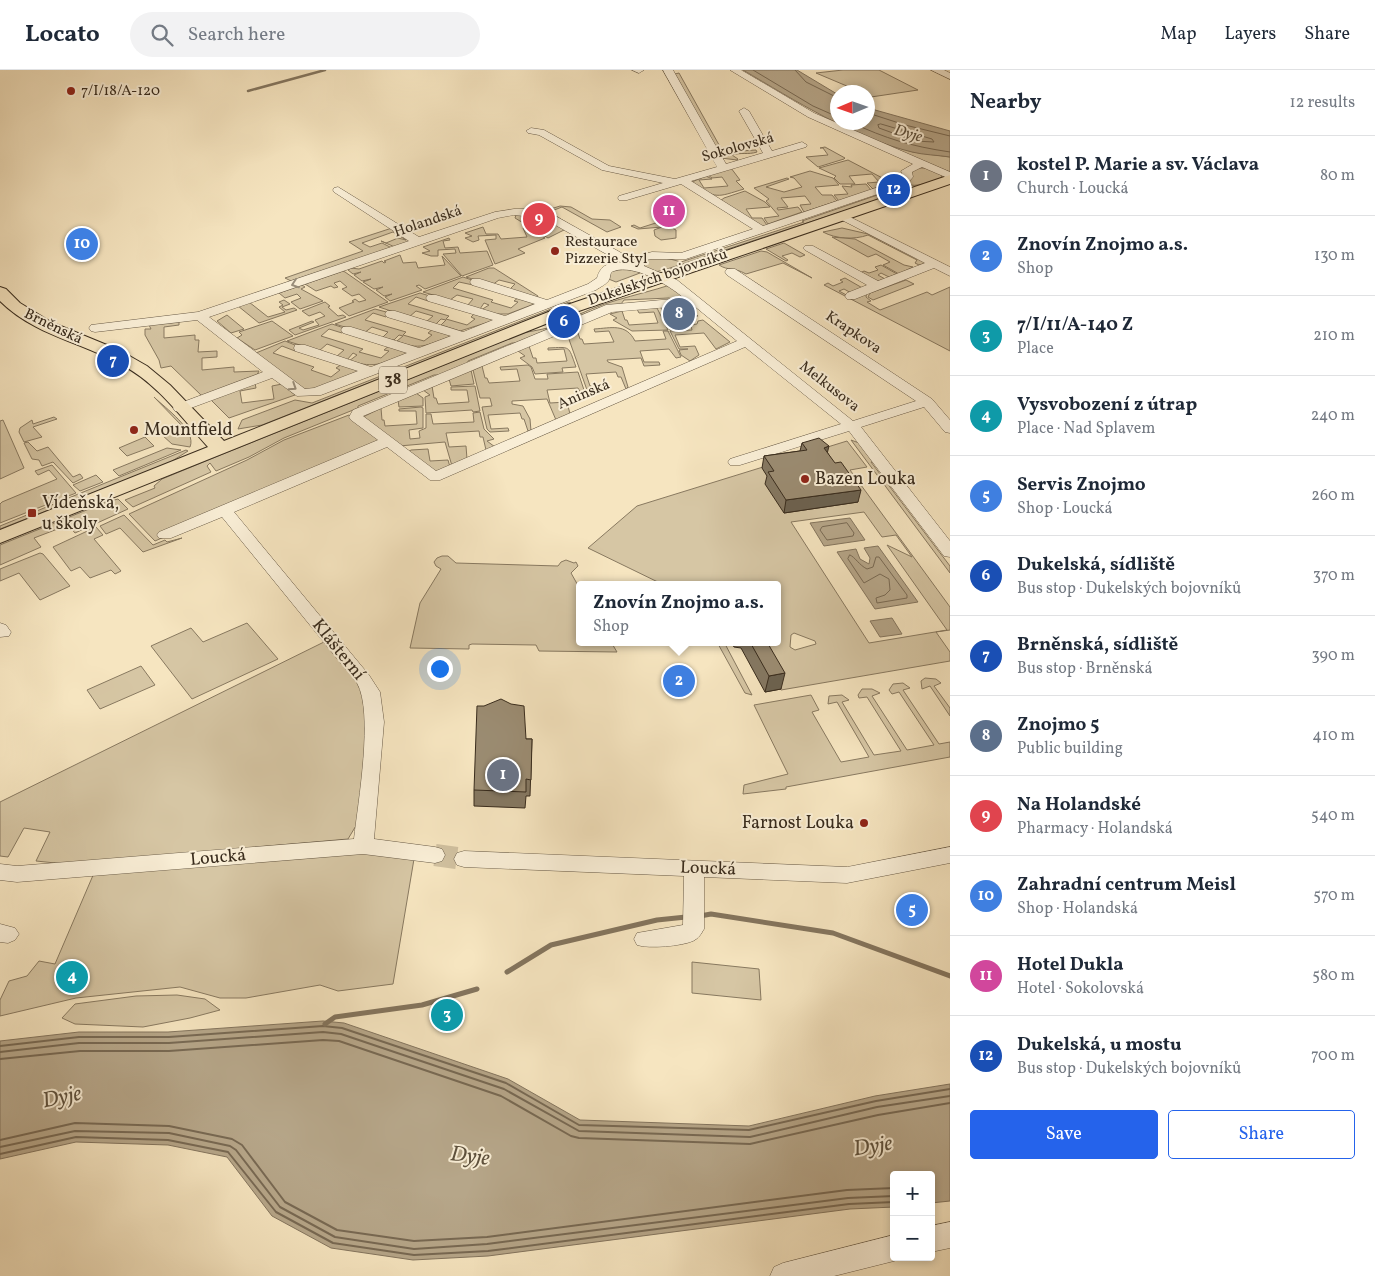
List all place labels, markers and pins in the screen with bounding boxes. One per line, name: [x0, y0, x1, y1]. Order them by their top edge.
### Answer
place label: 7/I/18/A-120: [81, 81, 160, 102]
marker: 7/I/18/A-120: [65, 85, 77, 97]
pin: 12: [878, 171, 910, 209]
pin: 11: [653, 192, 685, 230]
pin: 9: [523, 200, 555, 238]
pin: 10: [66, 225, 98, 263]
place label: Restaurace Pizzerie Styl: [565, 232, 647, 270]
marker: Restaurace Pizzerie Styl: [549, 245, 561, 257]
pin: 8: [663, 295, 695, 333]
pin: 6: [548, 303, 580, 341]
pin: 7: [97, 342, 129, 380]
place label: Mountfield: [144, 418, 233, 443]
marker: Mountfield: [128, 424, 140, 436]
place label: Bazen Louka: [815, 467, 916, 492]
marker: Bazen Louka: [799, 473, 811, 485]
place label: Vídeňská, u školy: [42, 491, 119, 537]
marker: Vídeňská, u školy: [26, 507, 38, 519]
pin: 2: [663, 662, 695, 700]
pin: 1: [487, 756, 519, 794]
place label: Farnost Louka: [742, 811, 854, 836]
marker: Farnost Louka: [858, 817, 870, 829]
pin: 5: [896, 891, 928, 929]
pin: 4: [56, 958, 88, 996]
pin: 3: [431, 996, 463, 1034]

